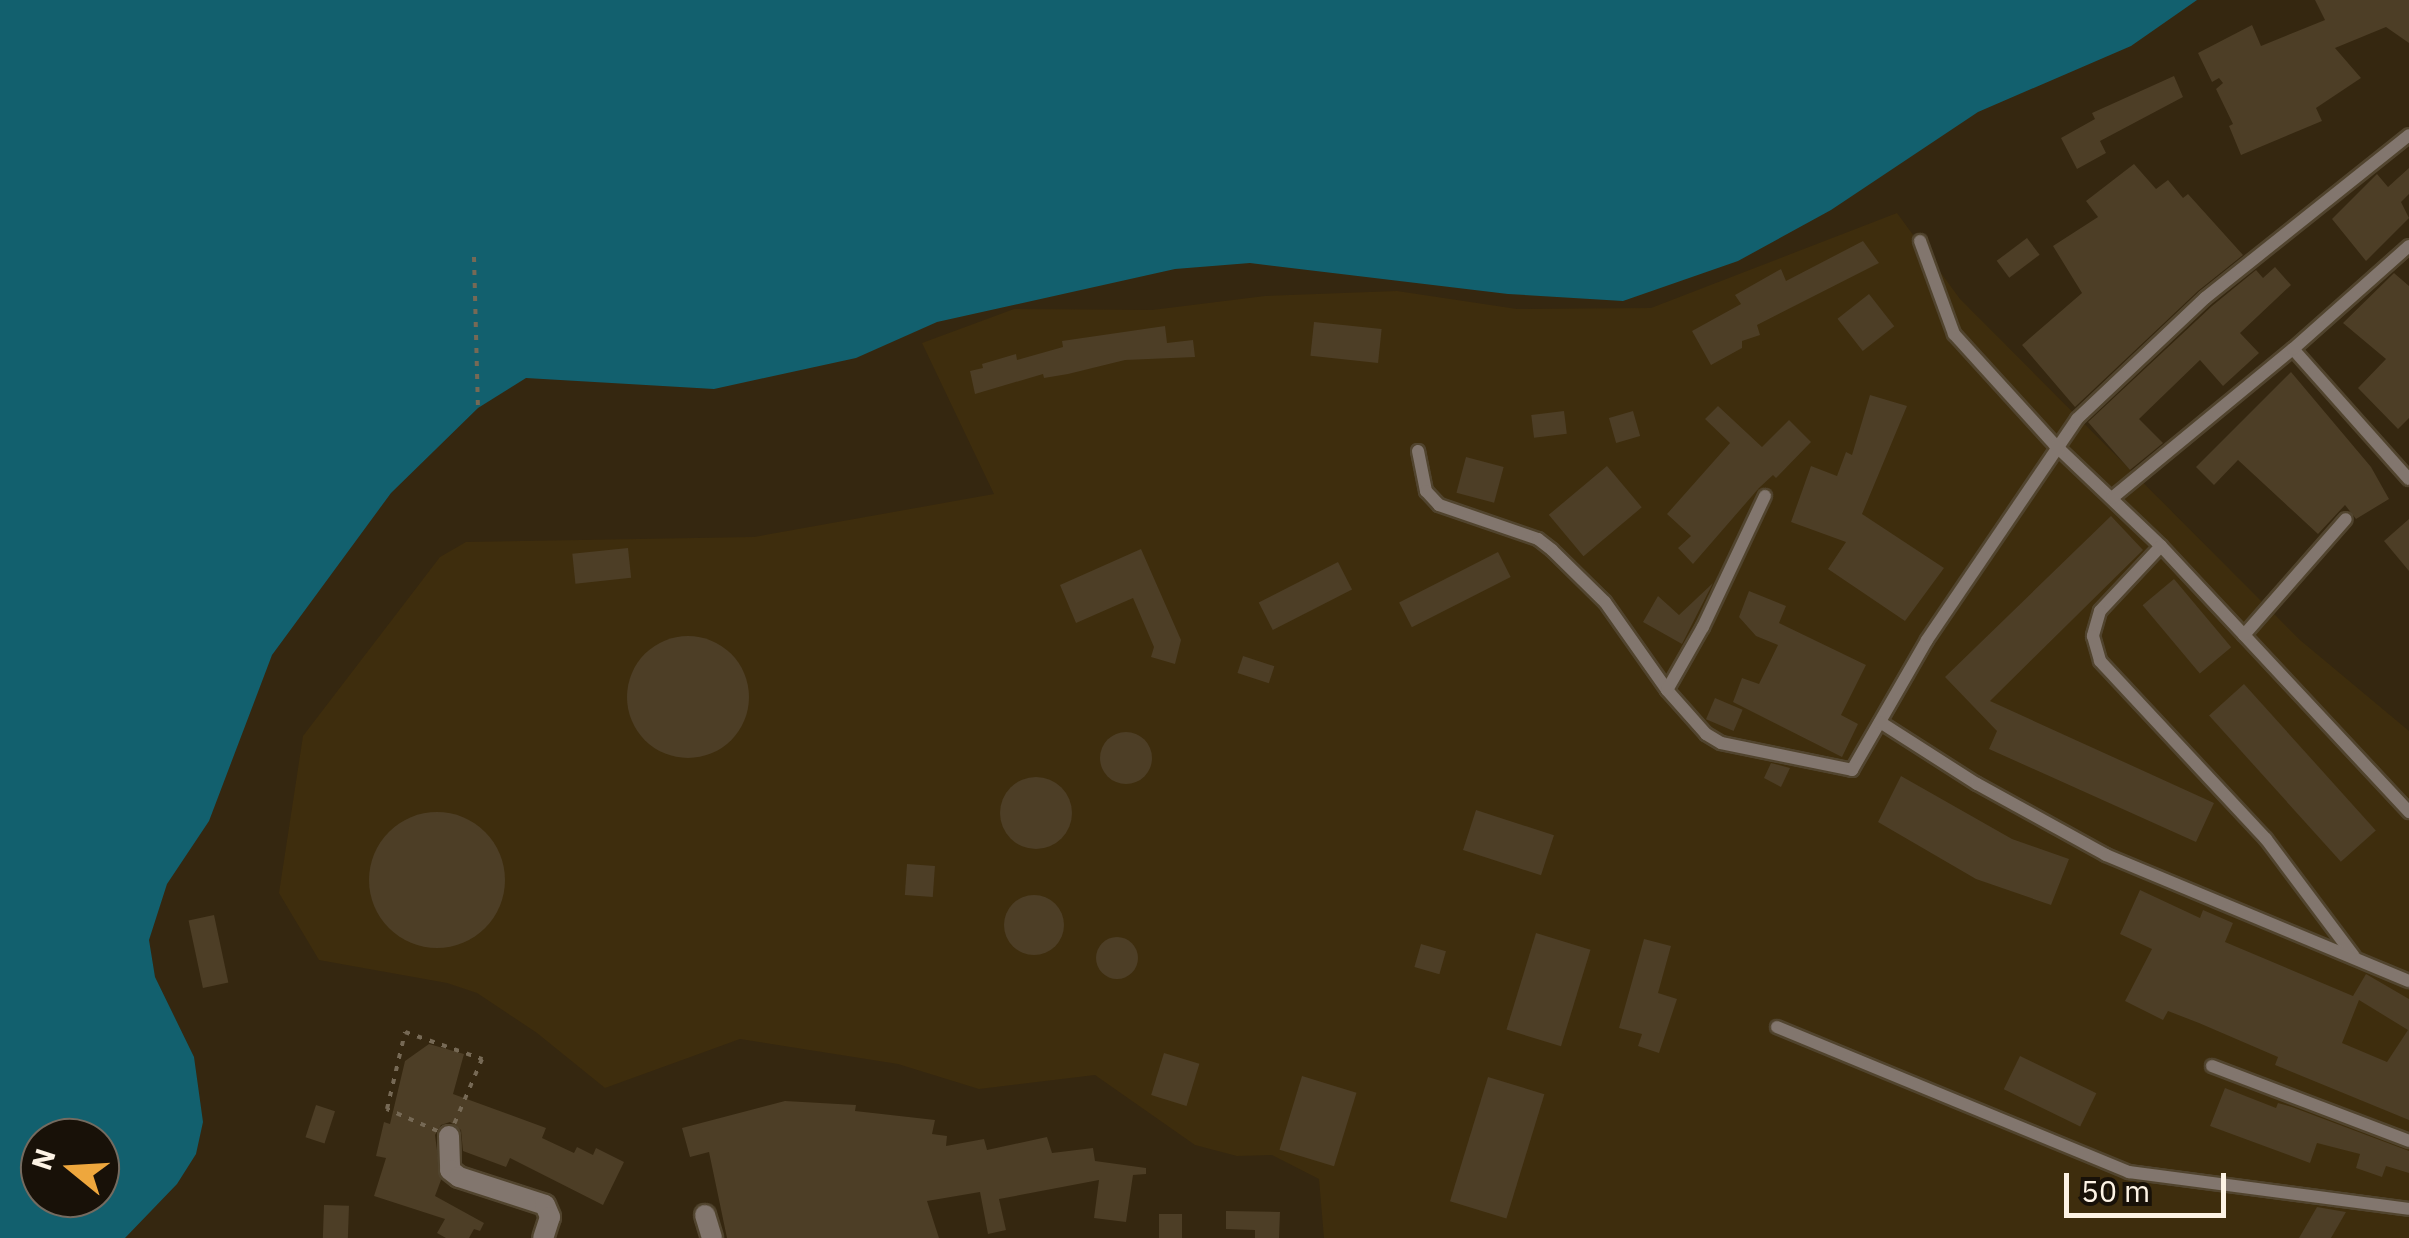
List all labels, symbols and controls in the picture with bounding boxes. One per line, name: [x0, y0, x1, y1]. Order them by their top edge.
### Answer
north arrow: [20, 1118, 120, 1218]
text: N: [22, 1144, 64, 1175]
scale bar: [2069, 1153, 2232, 1215]
text: 50 m: [2081, 1171, 2150, 1210]

